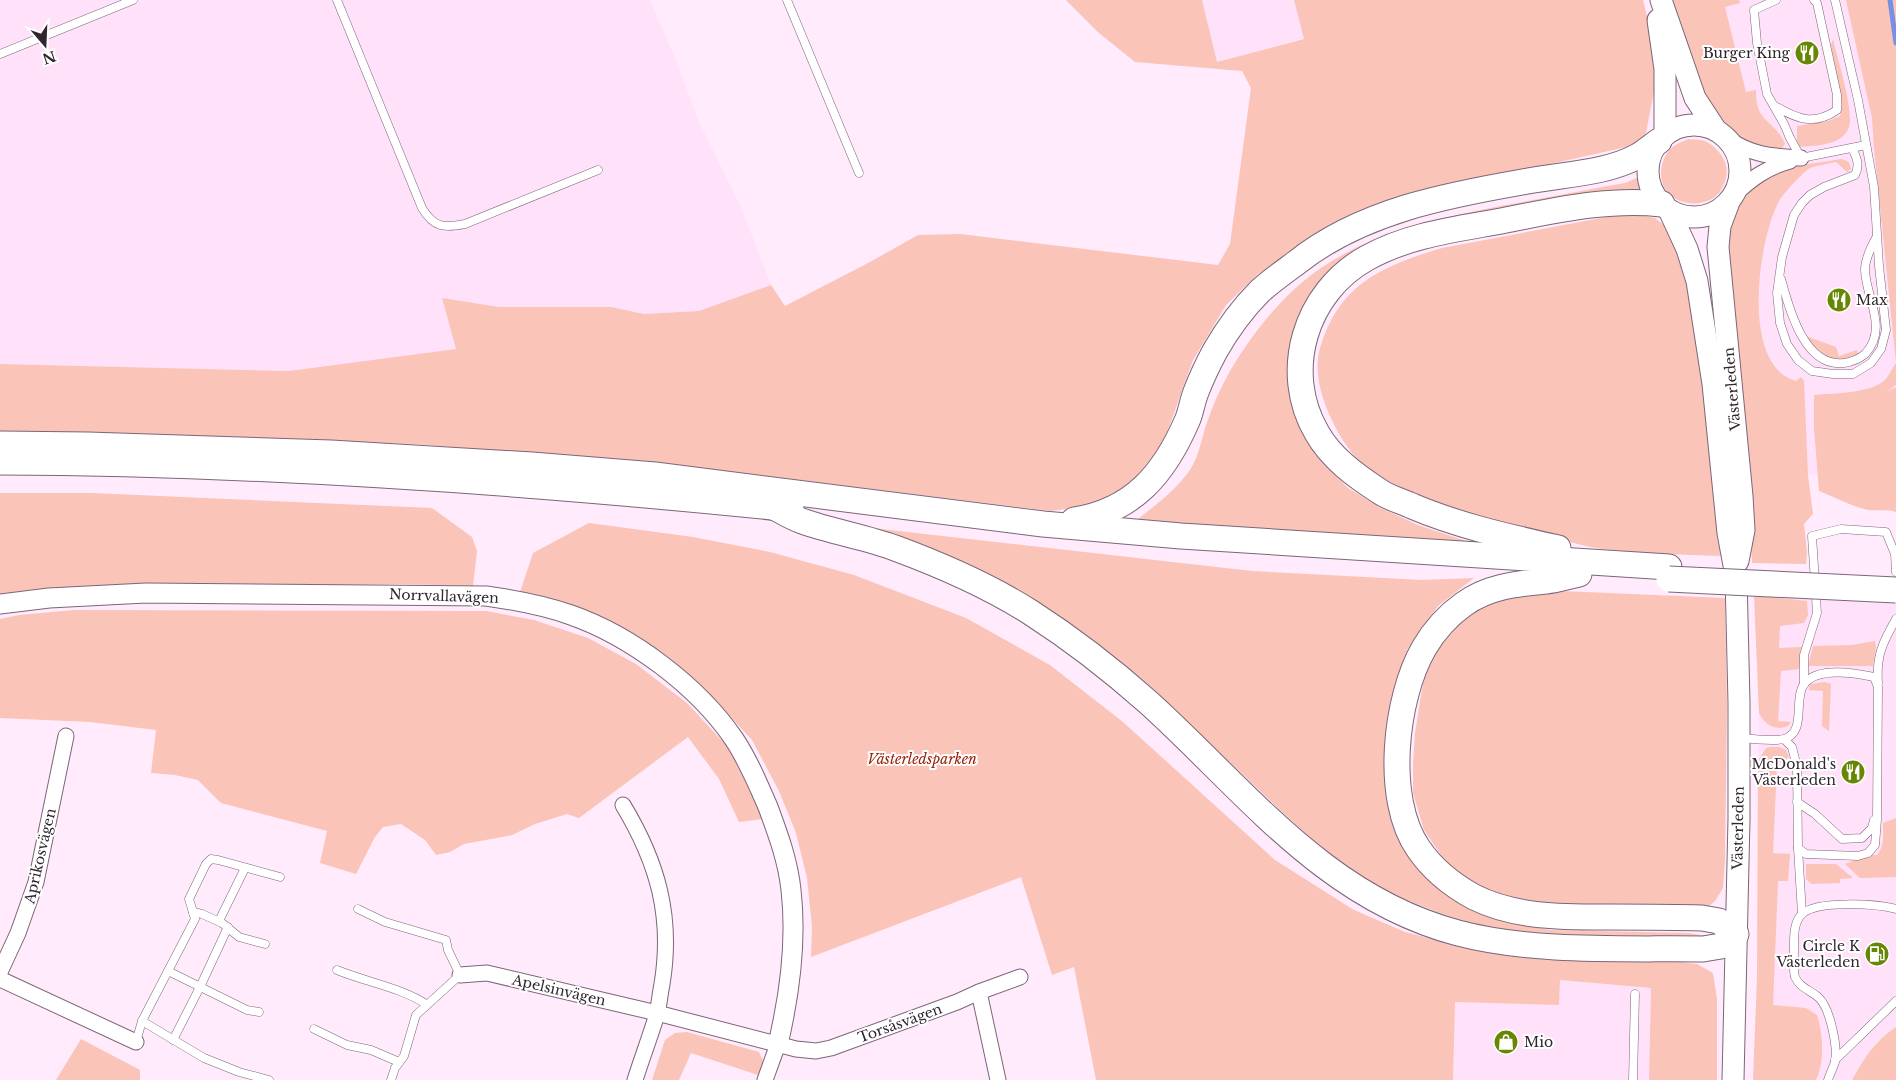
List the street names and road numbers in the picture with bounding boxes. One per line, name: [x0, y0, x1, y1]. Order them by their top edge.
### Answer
street label: Västerleden: [1719, 346, 1745, 432]
street label: Norrvallavägen: [389, 585, 499, 607]
street label: Västerleden: [1728, 786, 1748, 871]
street label: Aprikosvägen: [20, 806, 60, 906]
street label: Apelsinvägen: [509, 970, 608, 1010]
street label: Torsåsvägen: [856, 999, 945, 1047]

